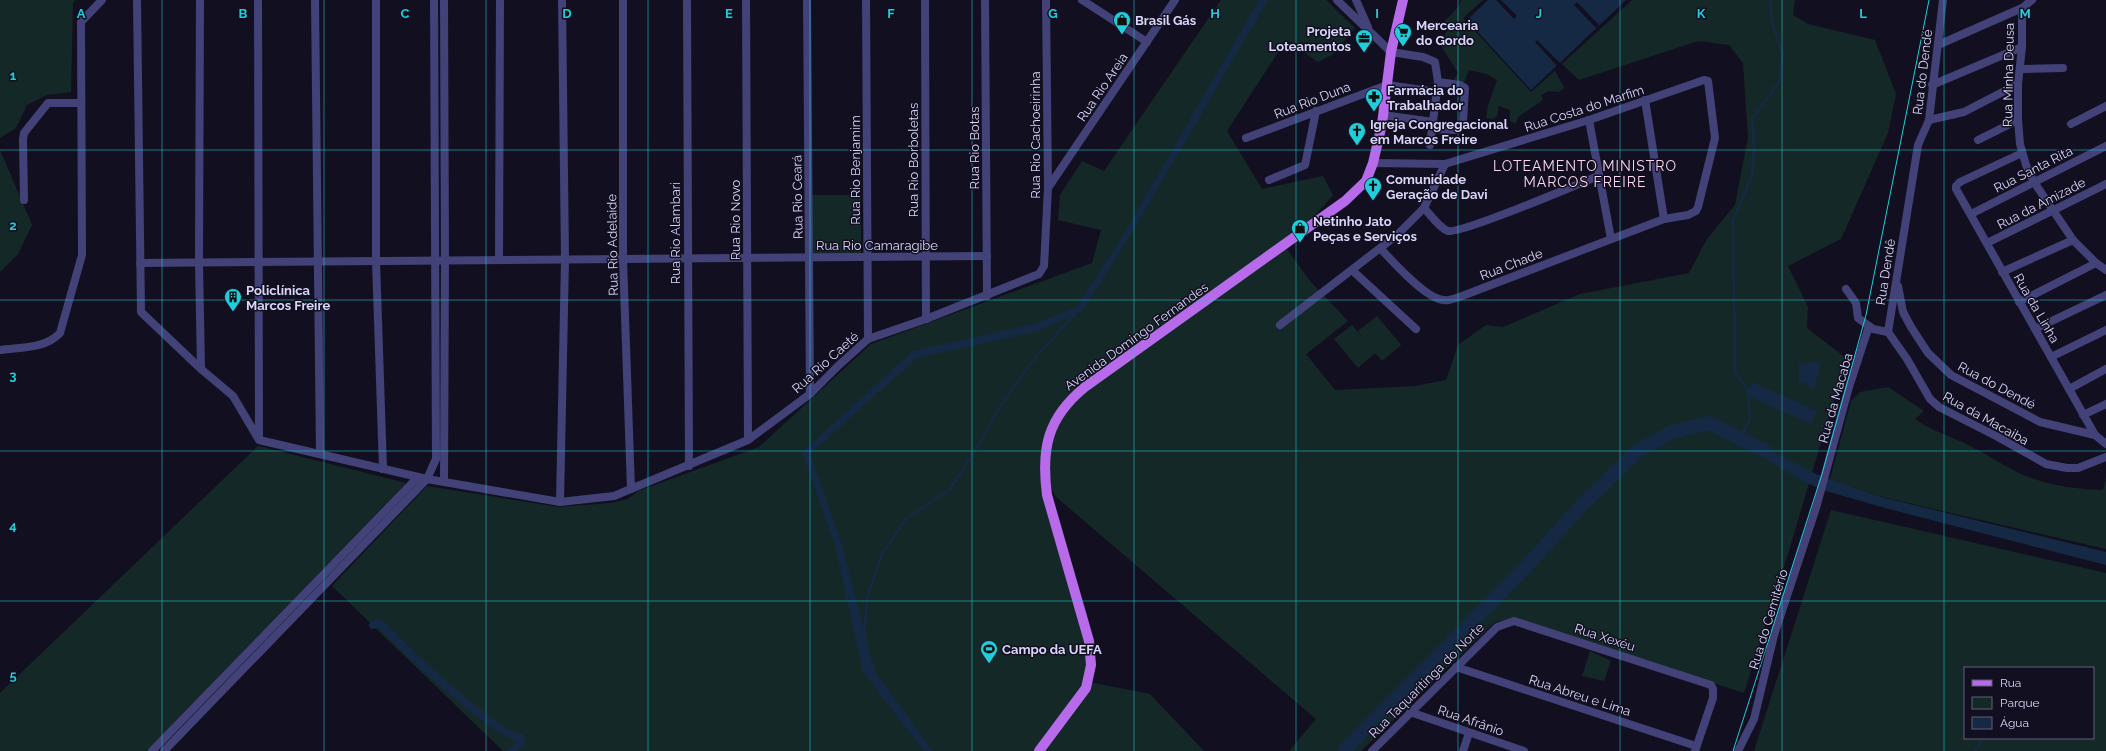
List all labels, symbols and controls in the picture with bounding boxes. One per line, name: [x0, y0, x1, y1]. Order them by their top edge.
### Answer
text: A: [77, 6, 86, 21]
text: B: [239, 6, 248, 21]
text: C: [401, 6, 410, 21]
text: D: [562, 6, 572, 21]
text: E: [725, 6, 733, 21]
text: F: [887, 6, 895, 21]
text: G: [1048, 6, 1058, 21]
text: H: [1210, 6, 1220, 21]
text: I: [1375, 6, 1379, 21]
text: J: [1536, 6, 1542, 21]
text: K: [1697, 6, 1706, 21]
text: L: [1859, 6, 1867, 21]
text: M: [2019, 6, 2031, 21]
shop icon: Brasil Gás: [1112, 10, 1132, 35]
place label: Brasil Gás: [1135, 13, 1197, 28]
place label: Mercearia do Gordo: [1416, 18, 1479, 48]
supermarket icon: Mercearia do Gordo: [1393, 22, 1413, 47]
street label: Rua Minha Deusa: [2000, 23, 2017, 127]
place label: Projeta Loteamentos: [1269, 24, 1352, 54]
office icon: Projeta Loteamentos: [1354, 28, 1374, 53]
street label: Rua do Dendé: [1910, 28, 1935, 116]
street label: Rua Rio Areia: [1074, 50, 1131, 124]
text: 1: [10, 68, 17, 83]
street label: Rua Rio Cachoeirinha: [1028, 71, 1043, 199]
street label: Rua Rio Duna: [1272, 79, 1352, 122]
street label: Rua Costa do Marfim: [1522, 82, 1646, 135]
place label: Farmácia do Trabalhador: [1387, 83, 1464, 113]
pharmacy icon: Farmácia do Trabalhador: [1364, 87, 1384, 112]
street label: Rua Rio Borboletas: [906, 103, 921, 217]
street label: Rua Rio Botas: [967, 107, 982, 189]
street label: Rua Rio Benjamim: [848, 115, 863, 225]
place label: Igreja Congregacional em Marcos Freire: [1370, 117, 1509, 147]
church icon: Igreja Congregacional em Marcos Freire: [1347, 121, 1367, 146]
street label: Rua Santa Rita: [1991, 143, 2075, 196]
street label: Rua Rio Ceará: [789, 155, 806, 239]
district label: LOTEAMENTO MINISTRO MARCOS FREIRE: [1493, 158, 1677, 190]
place label: Comunidade Geração de Davi: [1386, 172, 1488, 202]
street label: Rua da Amizade: [1994, 174, 2088, 232]
church icon: Comunidade Geração de Davi: [1363, 176, 1383, 201]
street label: Rua Rio Novo: [728, 179, 743, 260]
street label: Rua Rio Alambari: [668, 182, 683, 284]
street label: Rua Rio Adelaide: [604, 194, 621, 296]
place label: Netinho Jato Peças e Serviços: [1313, 214, 1417, 244]
text: 2: [9, 218, 17, 233]
shop icon: Netinho Jato Peças e Serviços: [1290, 218, 1310, 243]
street label: Rua Rio Camaragibe: [816, 238, 938, 253]
street label: Rua Dendê: [1873, 238, 1898, 306]
street label: Rua Chade: [1478, 246, 1545, 283]
street label: Rua da Linha: [2011, 271, 2062, 346]
street label: Avenida Domingo Fernandes: [1062, 279, 1211, 394]
place label: Policlínica Marcos Freire: [246, 283, 330, 313]
building icon: Policlínica Marcos Freire: [223, 287, 243, 312]
street label: Rua Rio Caeté: [789, 328, 862, 396]
street label: Rua da Macaba: [1815, 351, 1855, 445]
street label: Rua do Dendé: [1955, 359, 2039, 412]
text: 3: [9, 368, 17, 383]
street label: Rua da Macaiba: [1940, 389, 2031, 448]
text: 4: [9, 518, 17, 533]
street label: Rua do Cemitério: [1746, 567, 1791, 671]
street label: Rua Taquaritinga do Norte: [1366, 619, 1487, 741]
street label: Rua Xexéu: [1573, 621, 1637, 654]
sports icon: Campo da UEFA: [979, 639, 999, 664]
place label: Campo da UEFA: [1002, 642, 1102, 657]
legend: [1964, 667, 2094, 739]
text: 5: [9, 668, 17, 683]
street label: Rua Abreu e Lima: [1527, 672, 1633, 719]
text: Rua: [2000, 676, 2021, 690]
text: Parque: [2000, 696, 2040, 710]
street label: Rua Afrânio: [1436, 702, 1506, 739]
text: Água: [2000, 716, 2029, 730]

